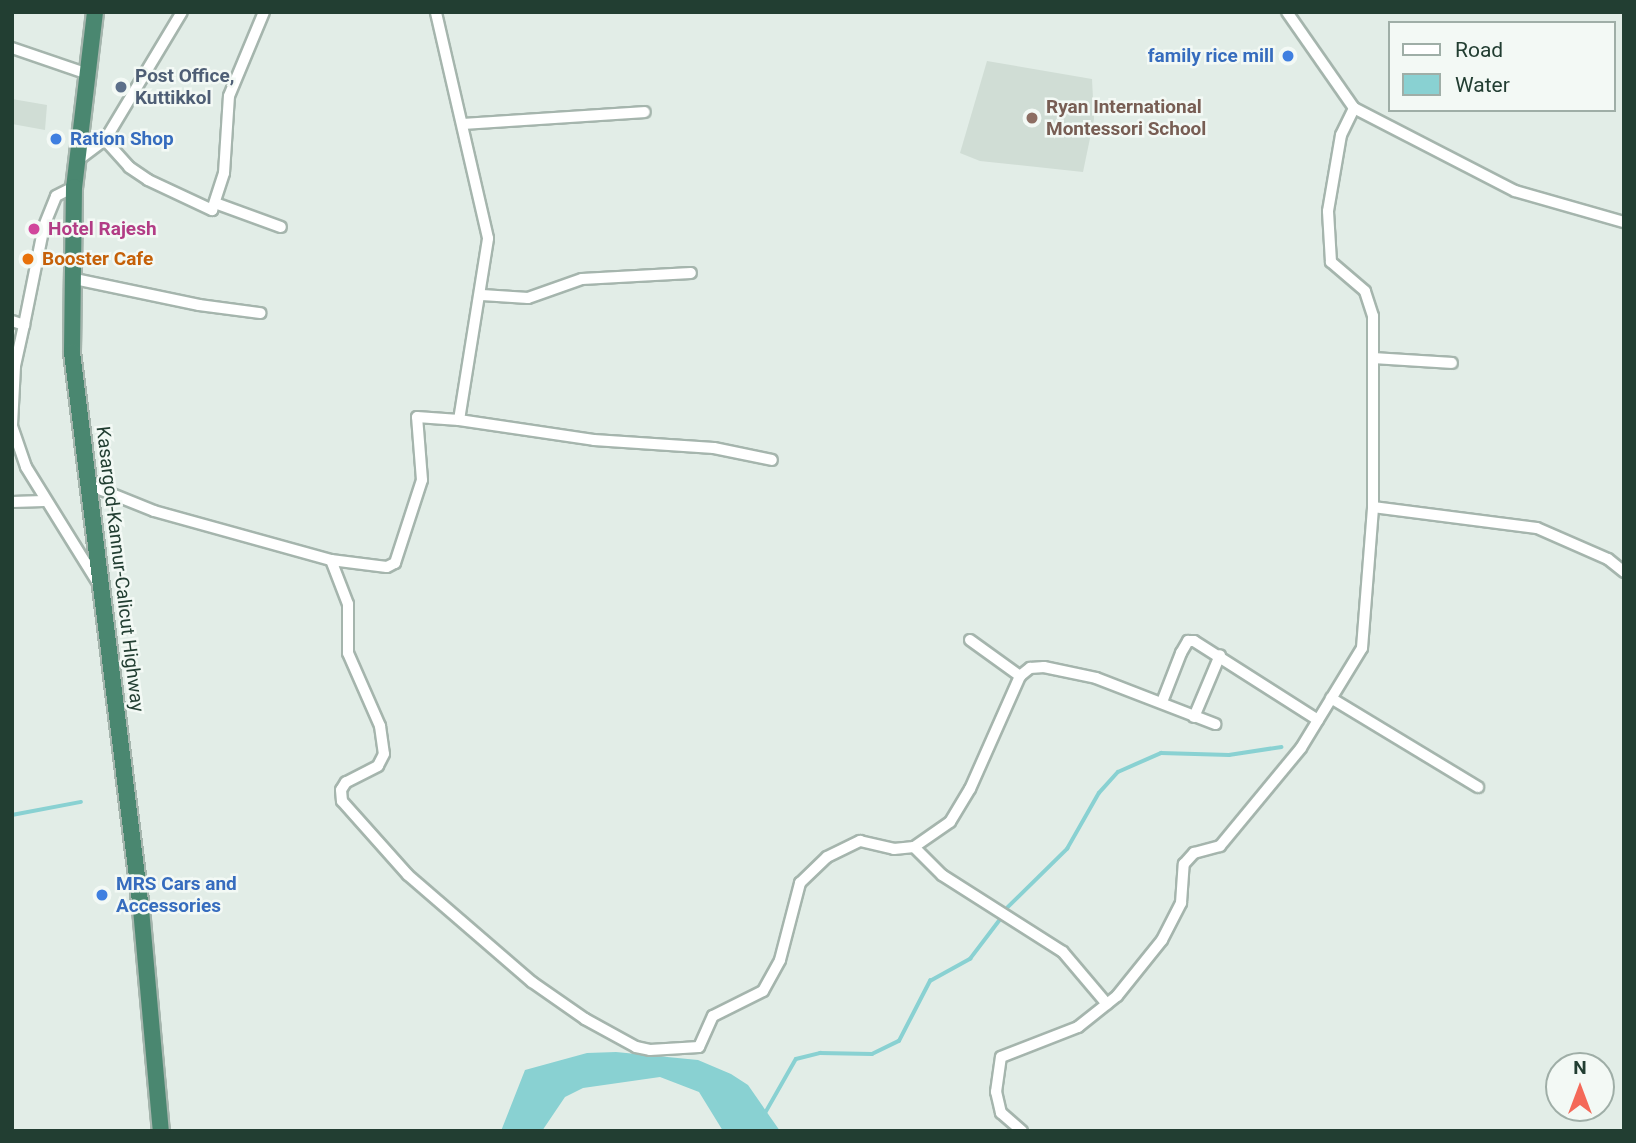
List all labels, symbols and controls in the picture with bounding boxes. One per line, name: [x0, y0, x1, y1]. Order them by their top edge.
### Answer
legend: [1388, 21, 1615, 112]
text: Road: [1455, 38, 1503, 62]
place label: family rice mill: [1148, 45, 1274, 67]
marker: family rice mill: [1280, 48, 1296, 64]
place label: Post Office, Kuttikkol: [135, 65, 234, 109]
text: Water: [1455, 73, 1510, 97]
marker: Post Office, Kuttikkol: [113, 79, 129, 95]
place label: Ryan International Montessori School: [1046, 96, 1206, 140]
marker: Ryan International Montessori School: [1024, 110, 1040, 126]
place label: Ration Shop: [70, 128, 174, 150]
marker: Ration Shop: [48, 131, 64, 147]
place label: Hotel Rajesh: [48, 218, 157, 240]
marker: Hotel Rajesh: [26, 221, 42, 237]
place label: Booster Cafe: [42, 248, 153, 270]
marker: Booster Cafe: [20, 251, 36, 267]
street label: Kasargod-Kannur-Calicut Highway: [91, 425, 149, 713]
place label: MRS Cars and Accessories: [116, 873, 237, 917]
marker: MRS Cars and Accessories: [94, 887, 110, 903]
north arrow: [1545, 1052, 1615, 1122]
text: N: [1573, 1056, 1587, 1079]

